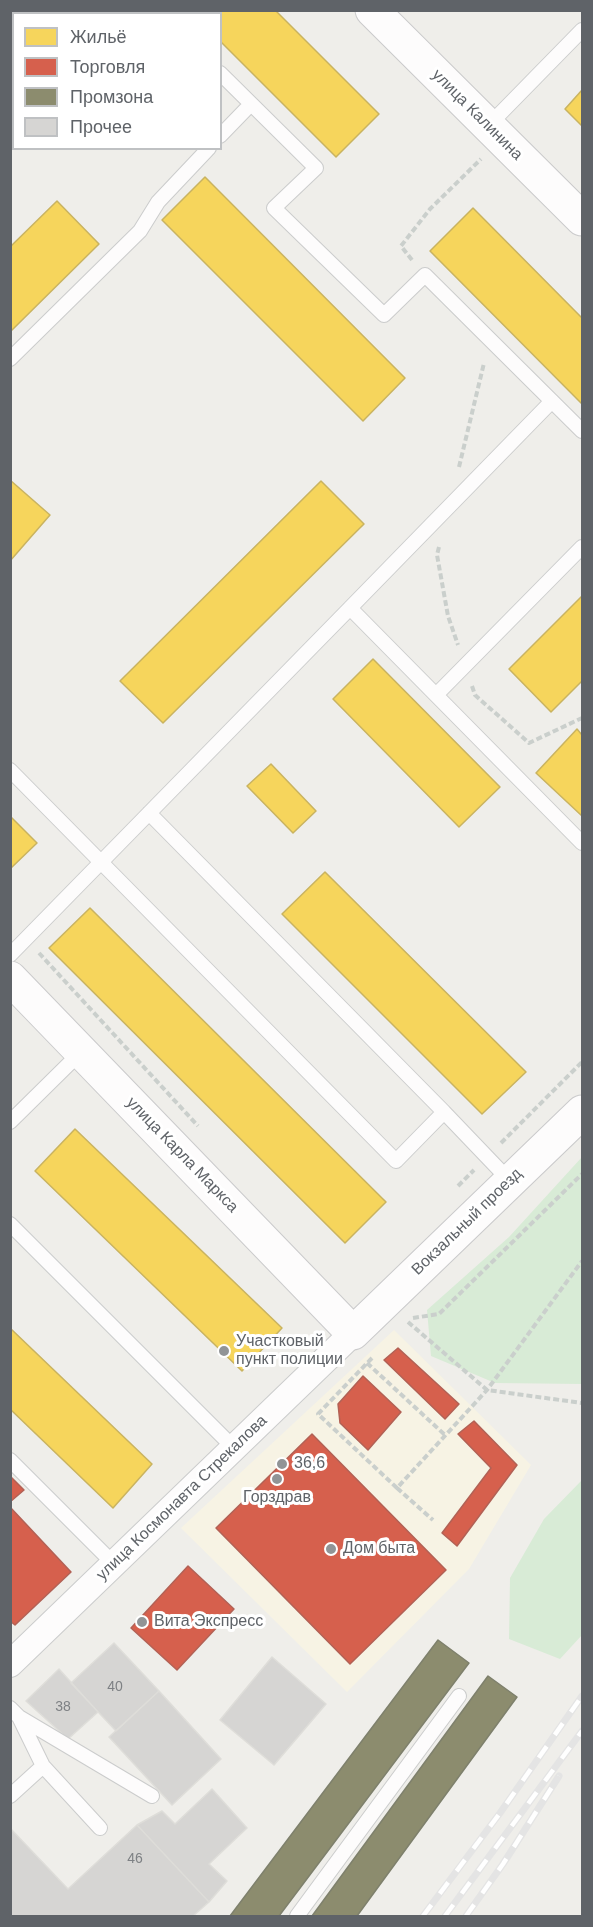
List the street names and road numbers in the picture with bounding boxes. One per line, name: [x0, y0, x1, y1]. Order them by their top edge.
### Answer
street label: улица Калинина: [428, 66, 526, 164]
street label: улица Карла Маркса: [122, 1093, 242, 1217]
street label: Вокзальный проезд: [408, 1164, 526, 1280]
street label: улица Космонавта Стрекалова: [93, 1411, 271, 1585]

